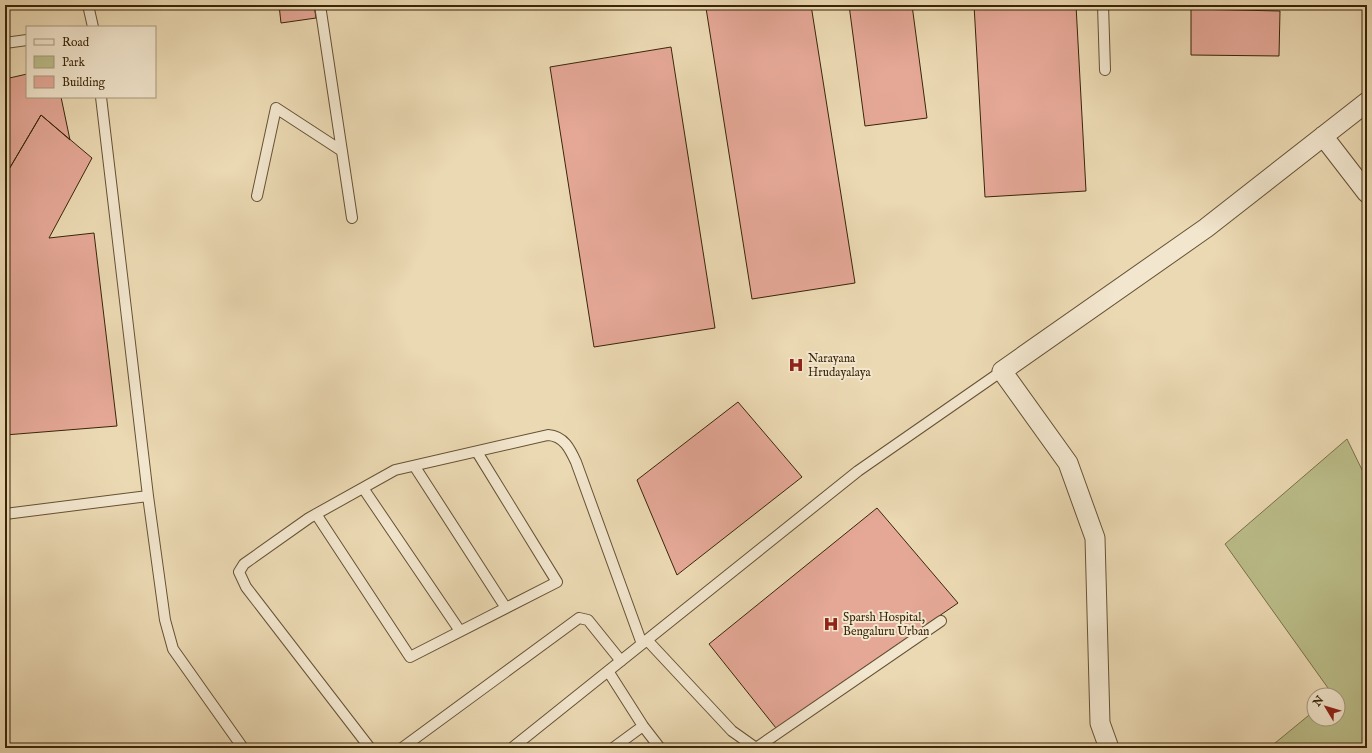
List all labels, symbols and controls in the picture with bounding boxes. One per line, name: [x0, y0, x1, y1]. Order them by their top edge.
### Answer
legend: [26, 26, 156, 98]
text: Road: [62, 35, 90, 50]
text: Park: [62, 55, 85, 70]
text: Building: [62, 75, 106, 90]
place label: Narayana Hrudayalaya: [808, 351, 872, 380]
hospital icon: Narayana Hrudayalaya: [787, 356, 805, 374]
place label: Sparsh Hospital, Bengaluru Urban: [843, 610, 930, 639]
hospital icon: Sparsh Hospital, Bengaluru Urban: [822, 615, 840, 633]
north arrow: [1306, 687, 1346, 727]
text: N: [1310, 693, 1328, 710]

